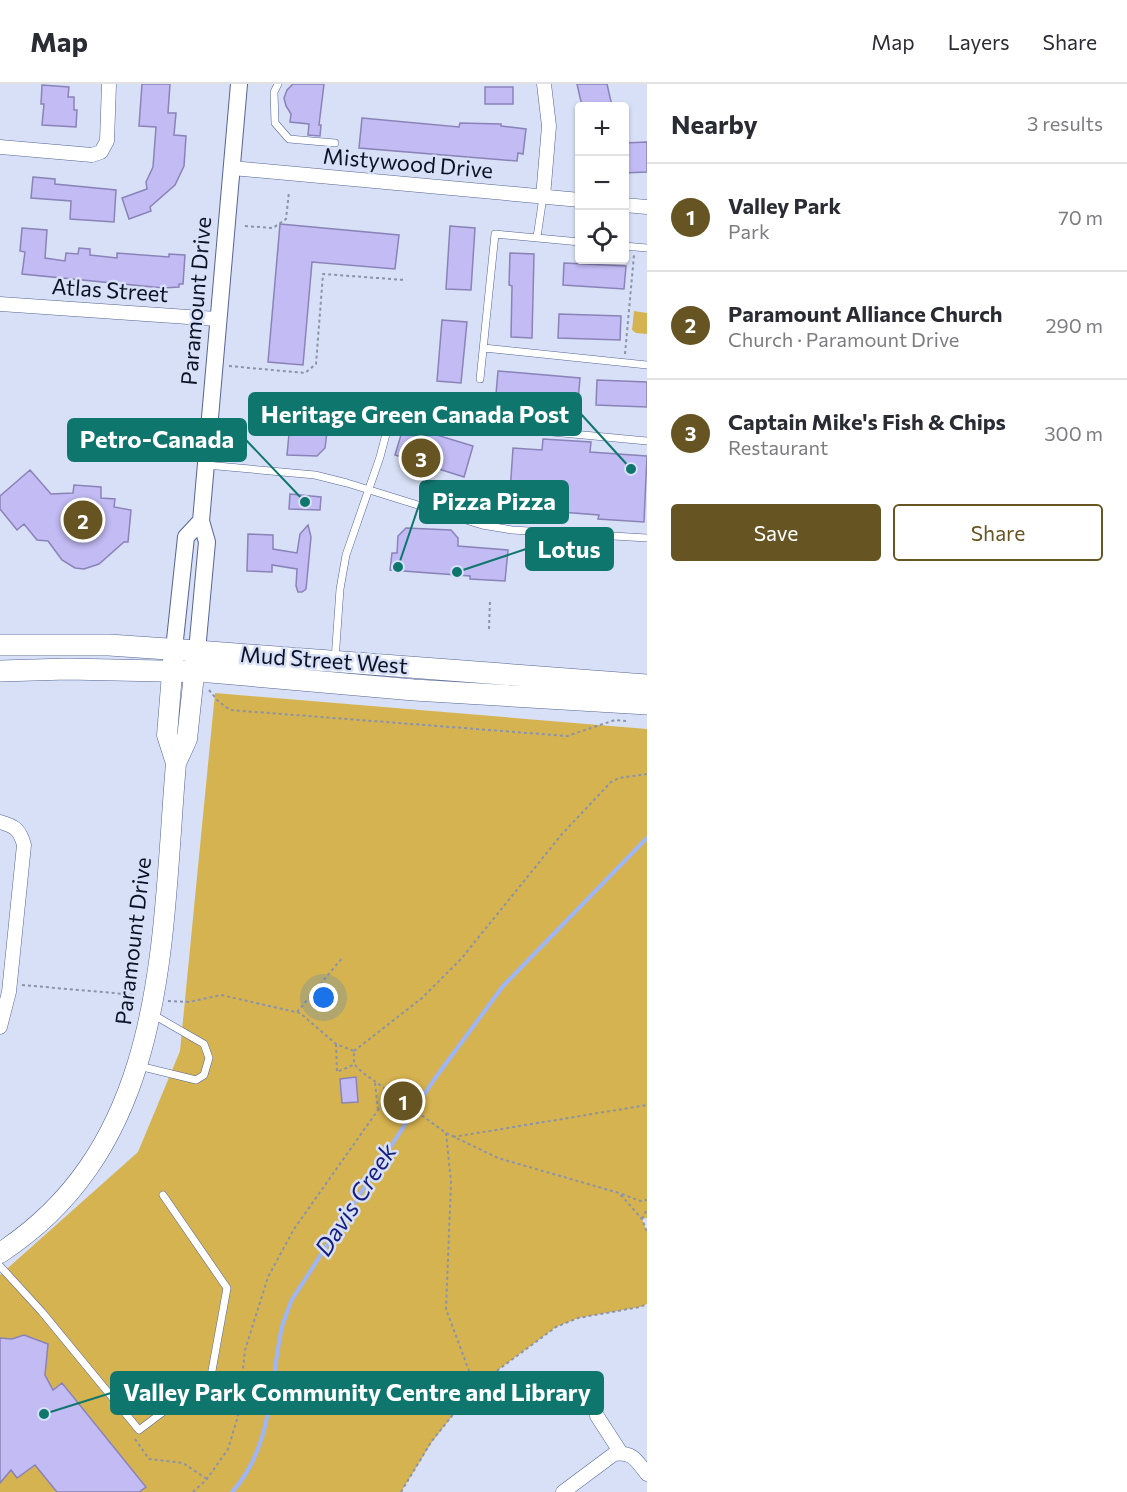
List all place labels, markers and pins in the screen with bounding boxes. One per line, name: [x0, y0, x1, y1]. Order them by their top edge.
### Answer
callout: Heritage Green Canada Post: [249, 393, 581, 435]
callout: Petro-Canada: [68, 419, 246, 461]
pin: 3: [402, 436, 440, 481]
callout: Pizza Pizza: [420, 481, 568, 523]
pin: 2: [64, 498, 103, 542]
callout: Lotus: [526, 528, 613, 570]
pin: 1: [384, 1078, 422, 1124]
callout: Valley Park Community Centre and Library: [111, 1372, 603, 1414]

